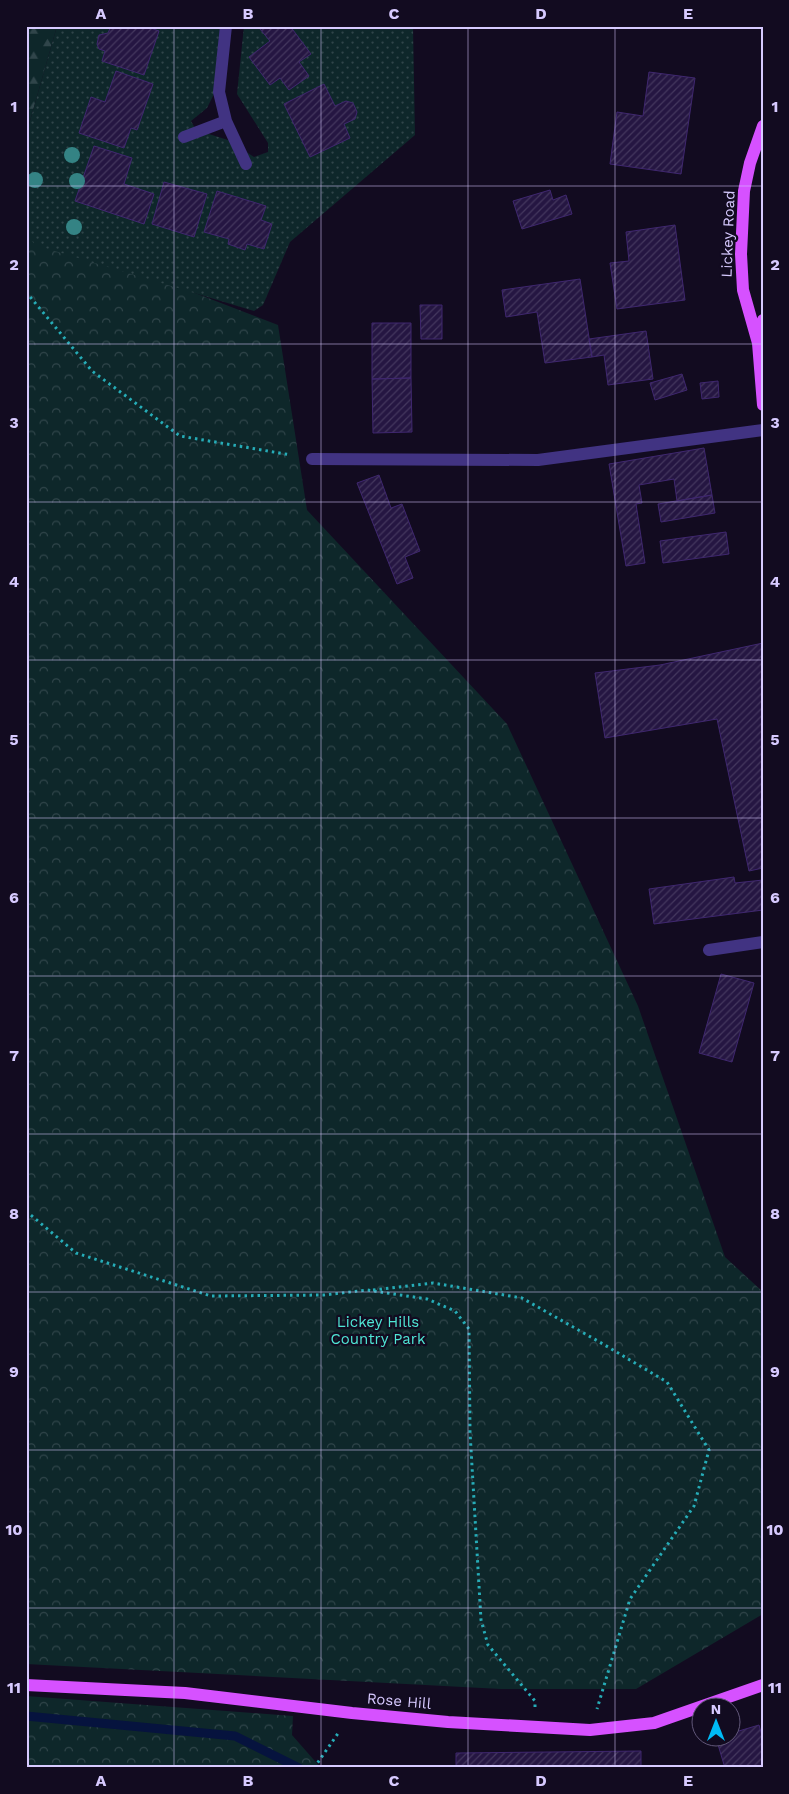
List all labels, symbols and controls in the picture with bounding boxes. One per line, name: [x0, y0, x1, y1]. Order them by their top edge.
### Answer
text: A: [96, 4, 107, 23]
text: B: [243, 4, 254, 23]
text: C: [389, 4, 400, 23]
text: D: [535, 4, 547, 23]
text: E: [683, 4, 693, 23]
text: 1: [11, 97, 17, 116]
text: 1: [772, 97, 778, 116]
street label: Lickey Road: [717, 190, 739, 278]
text: 2: [9, 255, 19, 274]
text: 2: [770, 255, 780, 274]
text: 3: [9, 413, 19, 432]
text: 3: [770, 413, 780, 432]
text: 4: [9, 572, 19, 591]
text: 4: [770, 572, 780, 591]
text: 5: [9, 730, 19, 749]
text: 5: [770, 730, 780, 749]
text: 6: [9, 888, 19, 907]
text: 6: [770, 888, 780, 907]
text: 7: [9, 1046, 19, 1065]
text: 7: [770, 1046, 780, 1065]
text: 8: [9, 1204, 19, 1223]
text: 8: [770, 1204, 780, 1223]
park label: Lickey Hills Country Park: [331, 1313, 426, 1348]
text: 9: [9, 1362, 19, 1381]
text: 9: [770, 1362, 780, 1381]
text: 10: [5, 1520, 23, 1539]
text: 10: [766, 1520, 784, 1539]
text: 11: [7, 1678, 21, 1697]
text: 11: [768, 1678, 782, 1697]
street label: Rose Hill: [366, 1689, 432, 1713]
north arrow: [692, 1696, 742, 1746]
text: N: [711, 1701, 721, 1717]
text: A: [96, 1771, 107, 1790]
text: B: [243, 1771, 254, 1790]
text: C: [389, 1771, 400, 1790]
text: D: [535, 1771, 547, 1790]
text: E: [683, 1771, 693, 1790]

